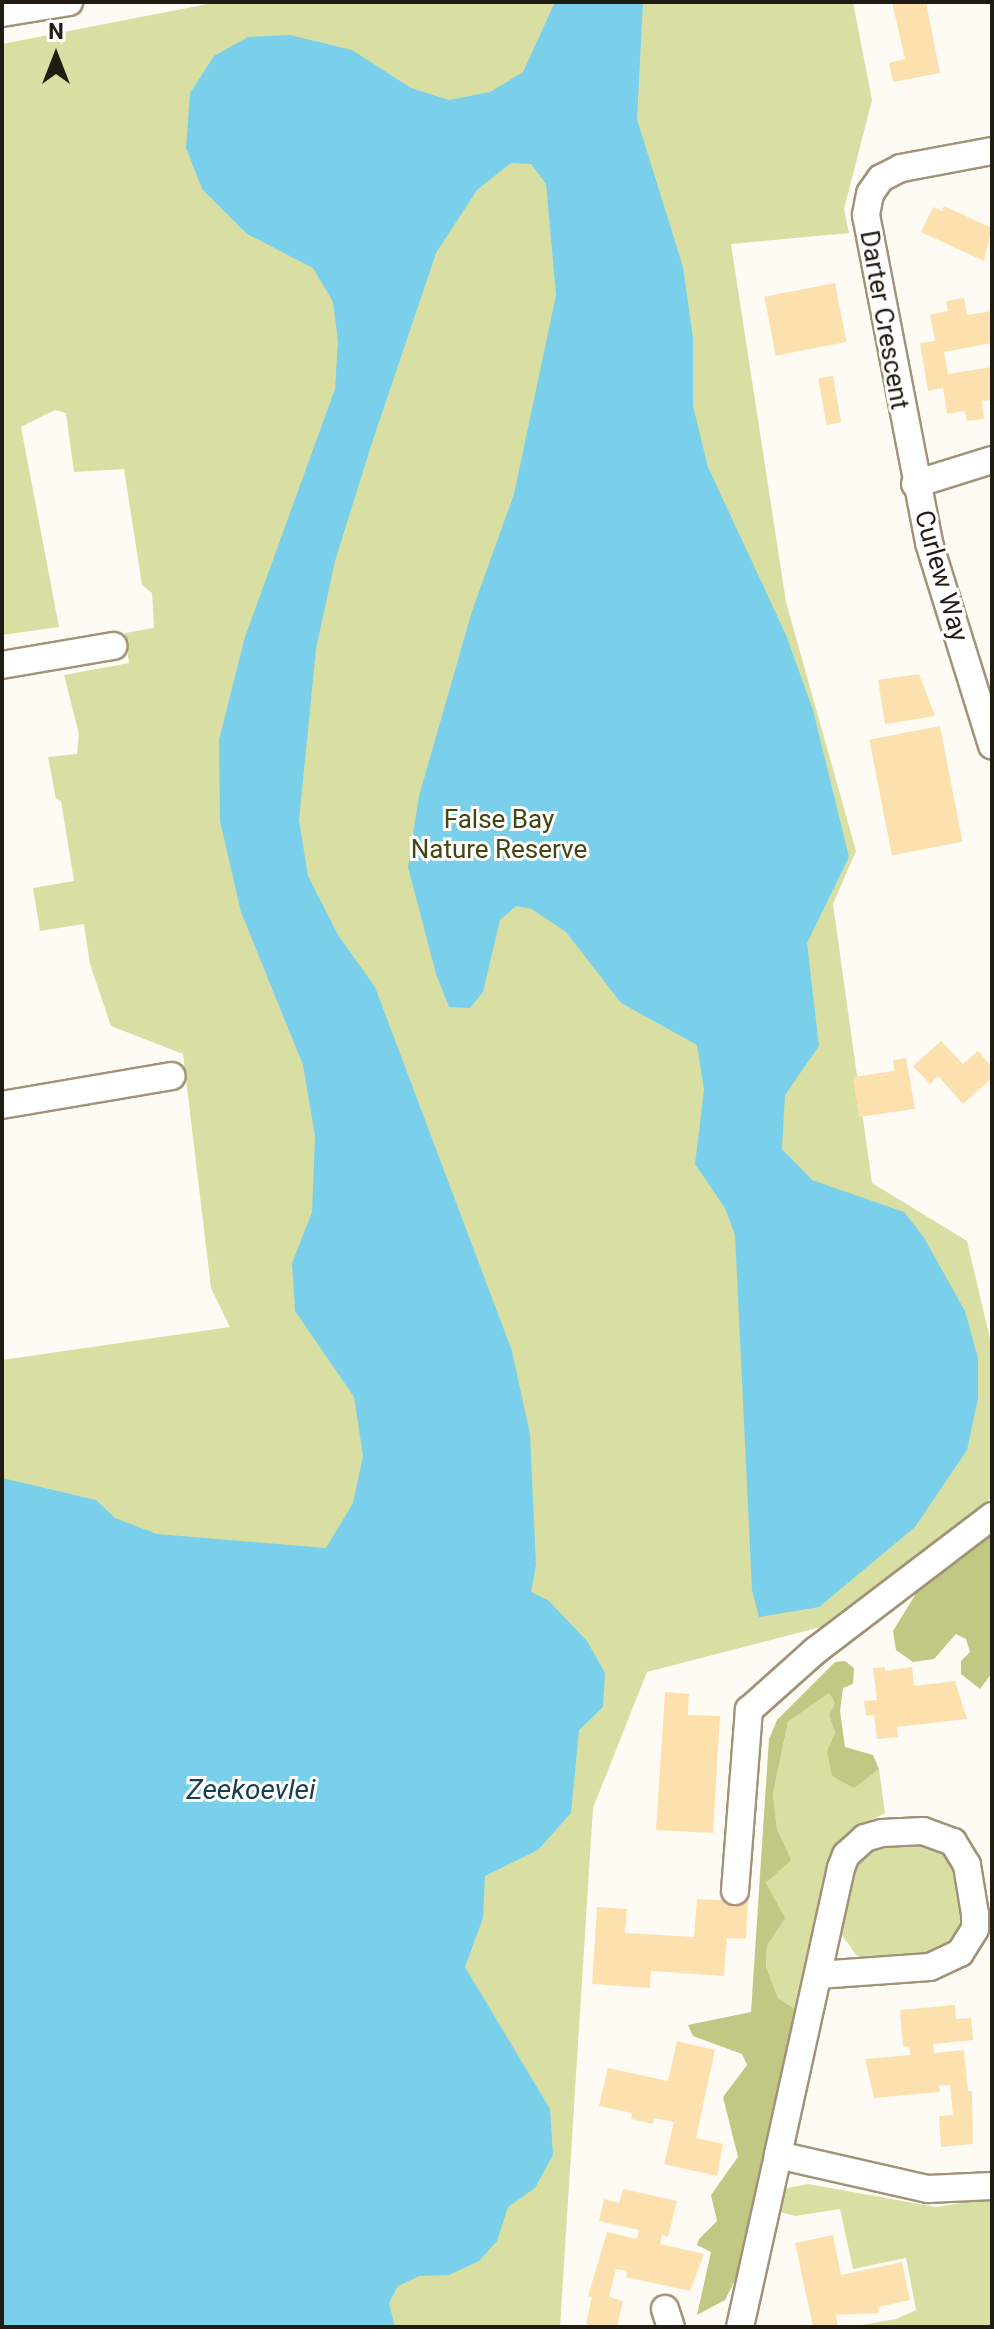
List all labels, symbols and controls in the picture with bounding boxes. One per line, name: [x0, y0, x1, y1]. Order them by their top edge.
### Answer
north arrow: [16, 16, 96, 96]
text: N: [48, 19, 64, 44]
street label: Darter Crescent: [853, 228, 915, 412]
street label: Curlew Way: [907, 507, 975, 645]
park label: False Bay Nature Reserve: [411, 804, 587, 866]
water label: Zeekoevlei: [186, 1773, 316, 1807]

